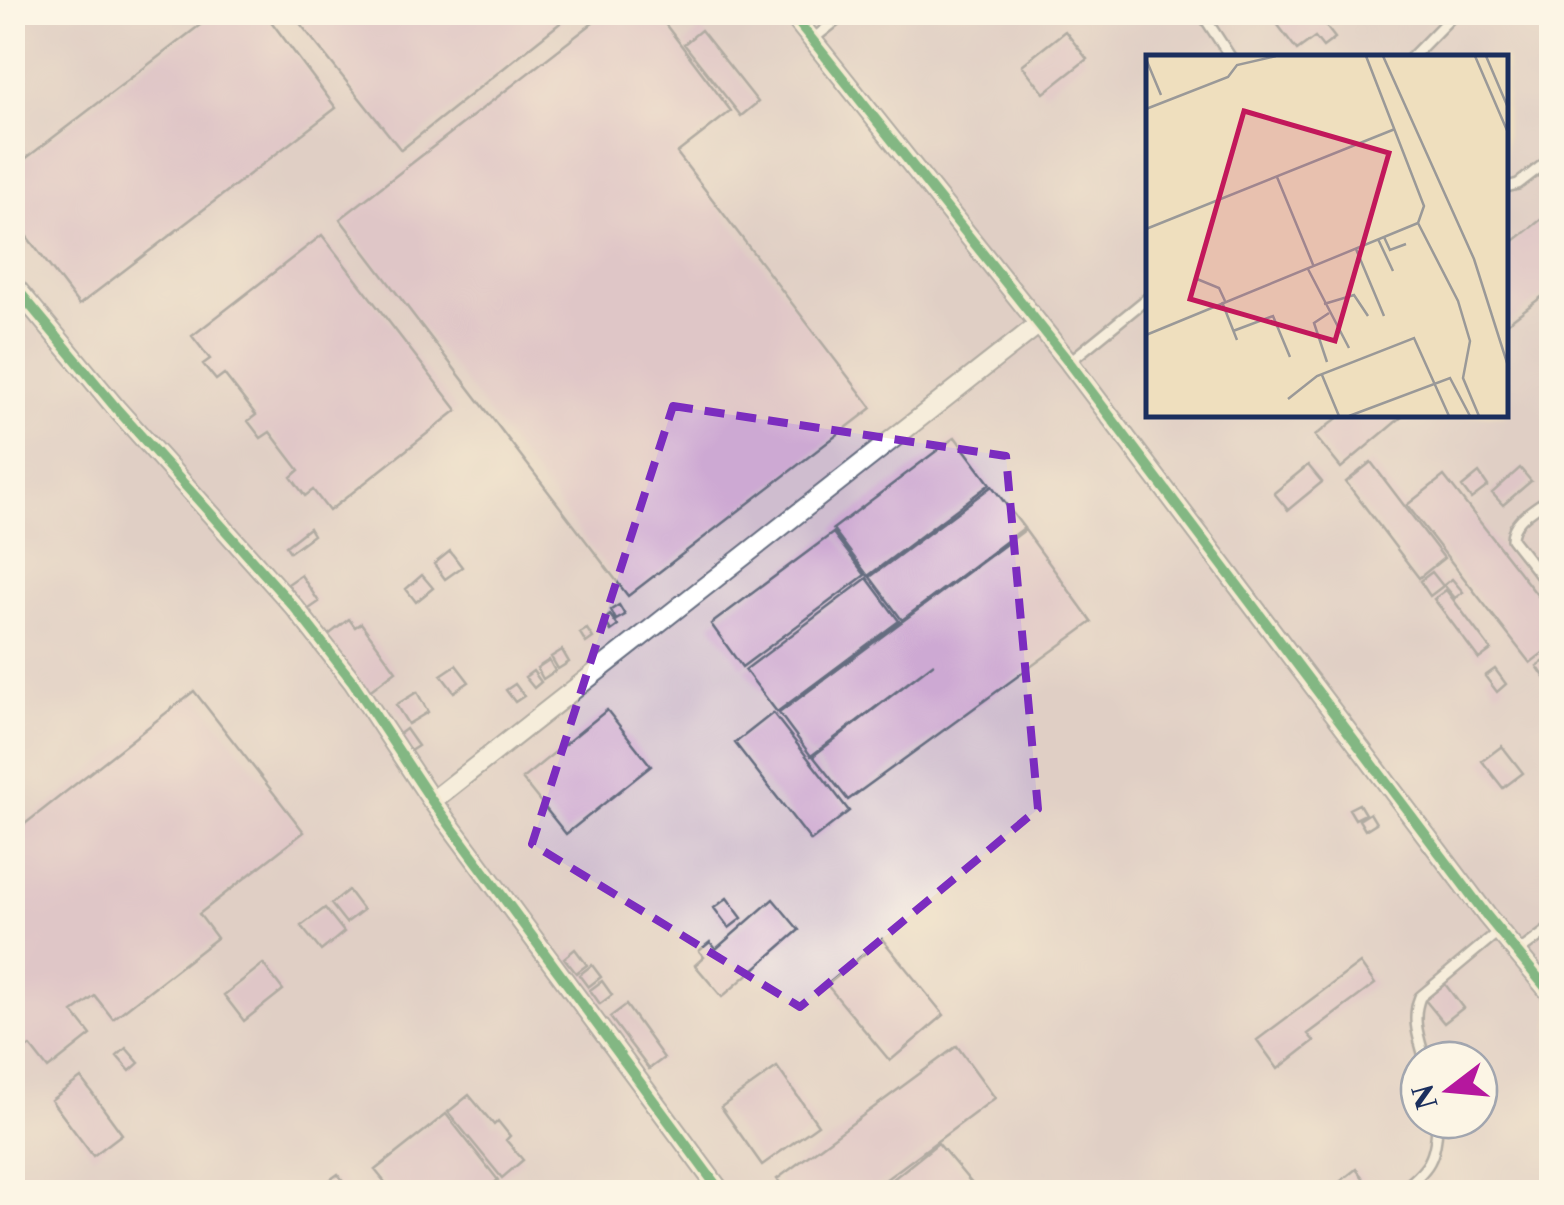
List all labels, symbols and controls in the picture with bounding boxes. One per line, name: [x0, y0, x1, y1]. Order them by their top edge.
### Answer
inset map: [1146, 55, 1509, 418]
north arrow: [1399, 1040, 1499, 1140]
text: N: [1405, 1081, 1445, 1113]

